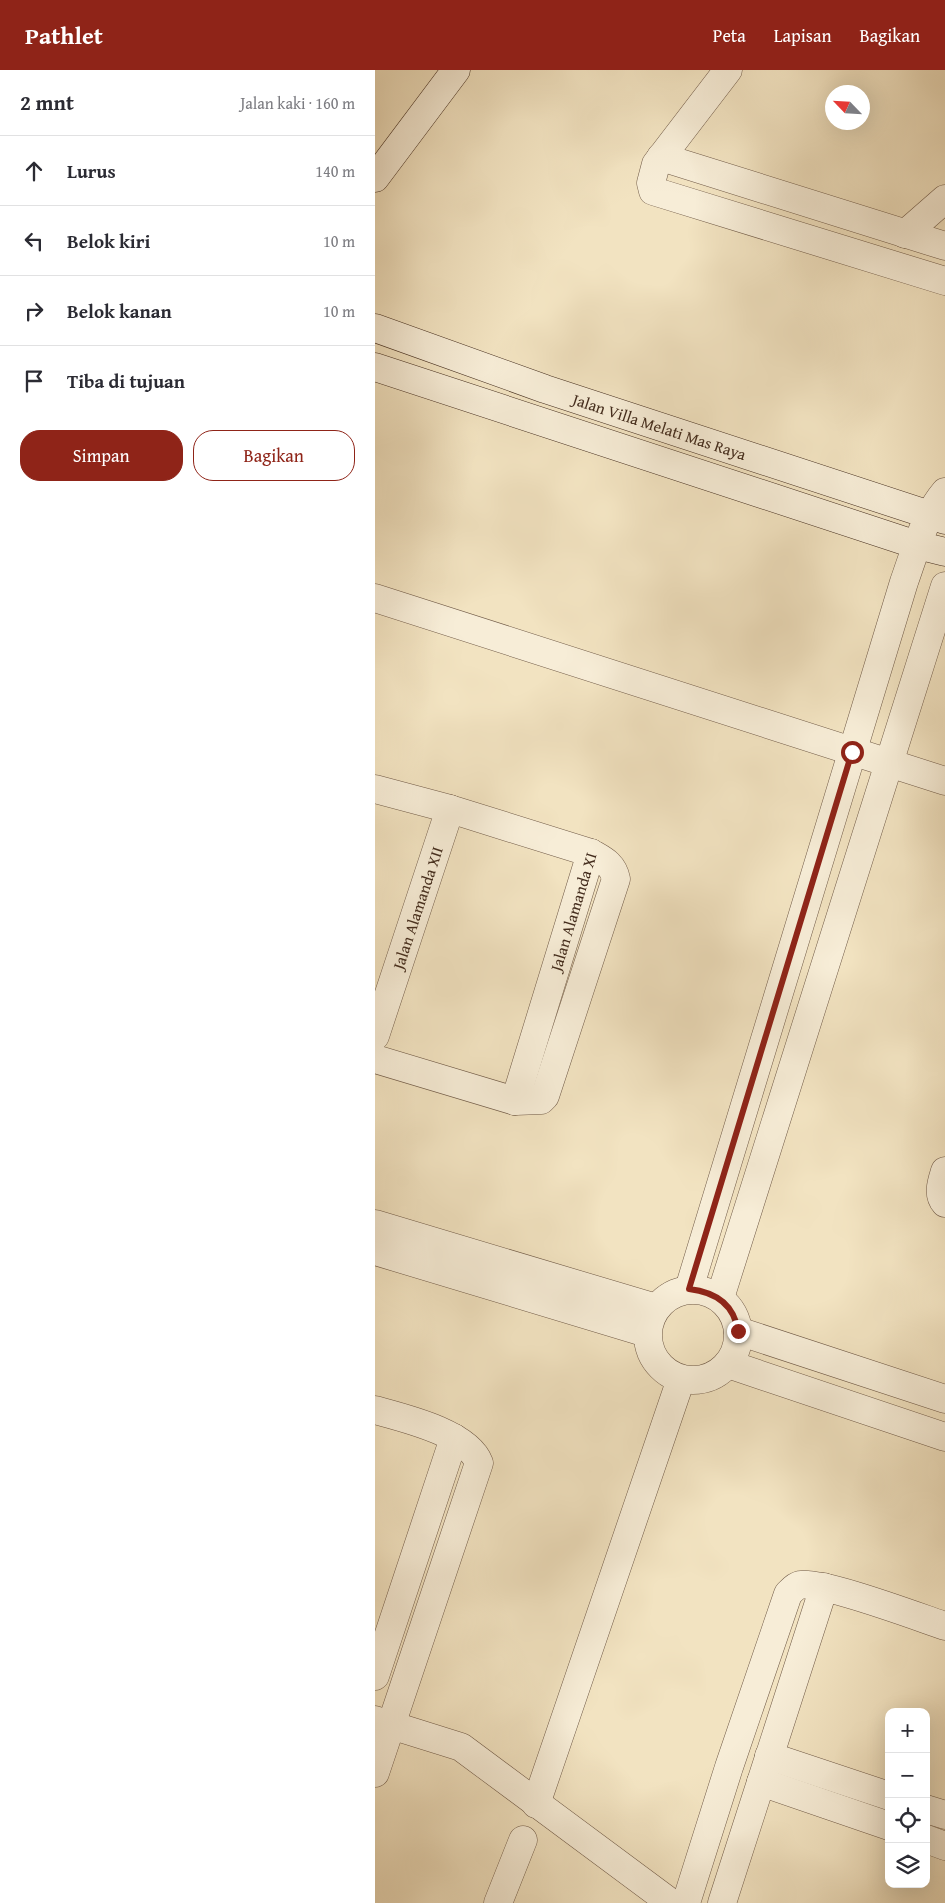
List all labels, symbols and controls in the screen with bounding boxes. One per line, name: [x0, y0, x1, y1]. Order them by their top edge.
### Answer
text: Pathlet: [25, 18, 103, 53]
text: Peta: [713, 22, 746, 49]
text: Lapisan: [774, 22, 832, 49]
text: Bagikan: [860, 22, 920, 49]
north arrow: [825, 85, 870, 130]
text: 2 mnt: [20, 87, 74, 118]
text: Jalan kaki · 160 m: [240, 91, 355, 115]
icon: ahead: [20, 157, 48, 185]
text: Lurus: [67, 157, 116, 185]
text: 140 m: [315, 159, 355, 183]
icon: left: [20, 227, 48, 255]
text: Belok kiri: [67, 227, 150, 255]
text: 10 m: [323, 229, 355, 253]
icon: right: [20, 297, 48, 325]
text: Belok kanan: [67, 297, 172, 325]
text: 10 m: [323, 299, 355, 323]
icon: arrive: [20, 367, 48, 395]
text: Tiba di tujuan: [67, 367, 185, 395]
street label: Jalan Villa Melati Mas Raya: [568, 386, 750, 466]
button: Simpan: [20, 430, 183, 481]
button: Bagikan: [193, 430, 355, 481]
route start: [841, 741, 864, 764]
street label: Jalan Alamanda XII: [385, 843, 449, 974]
street label: Jalan Alamanda XI: [543, 849, 603, 976]
route end: [727, 1320, 750, 1343]
map controls: [885, 1708, 930, 1888]
button: +: [885, 1708, 930, 1753]
button: −: [885, 1753, 930, 1798]
button: locate: [885, 1798, 930, 1843]
button: layers: [885, 1843, 930, 1888]

